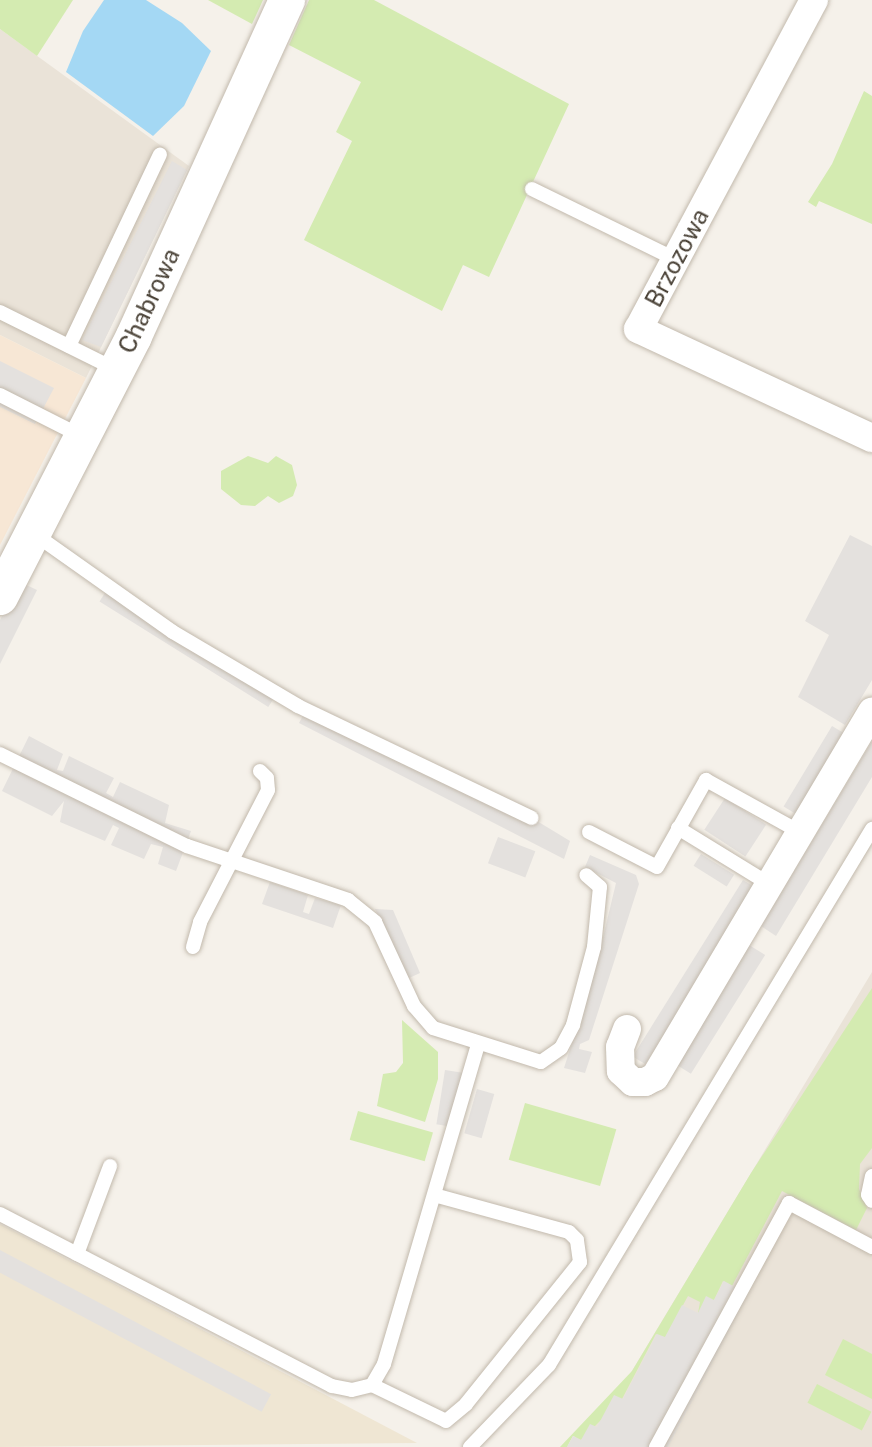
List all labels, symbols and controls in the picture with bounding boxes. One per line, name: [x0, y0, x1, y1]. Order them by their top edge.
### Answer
street label: Brzozowa: [639, 204, 715, 312]
street label: Chabrowa: [112, 244, 186, 358]

